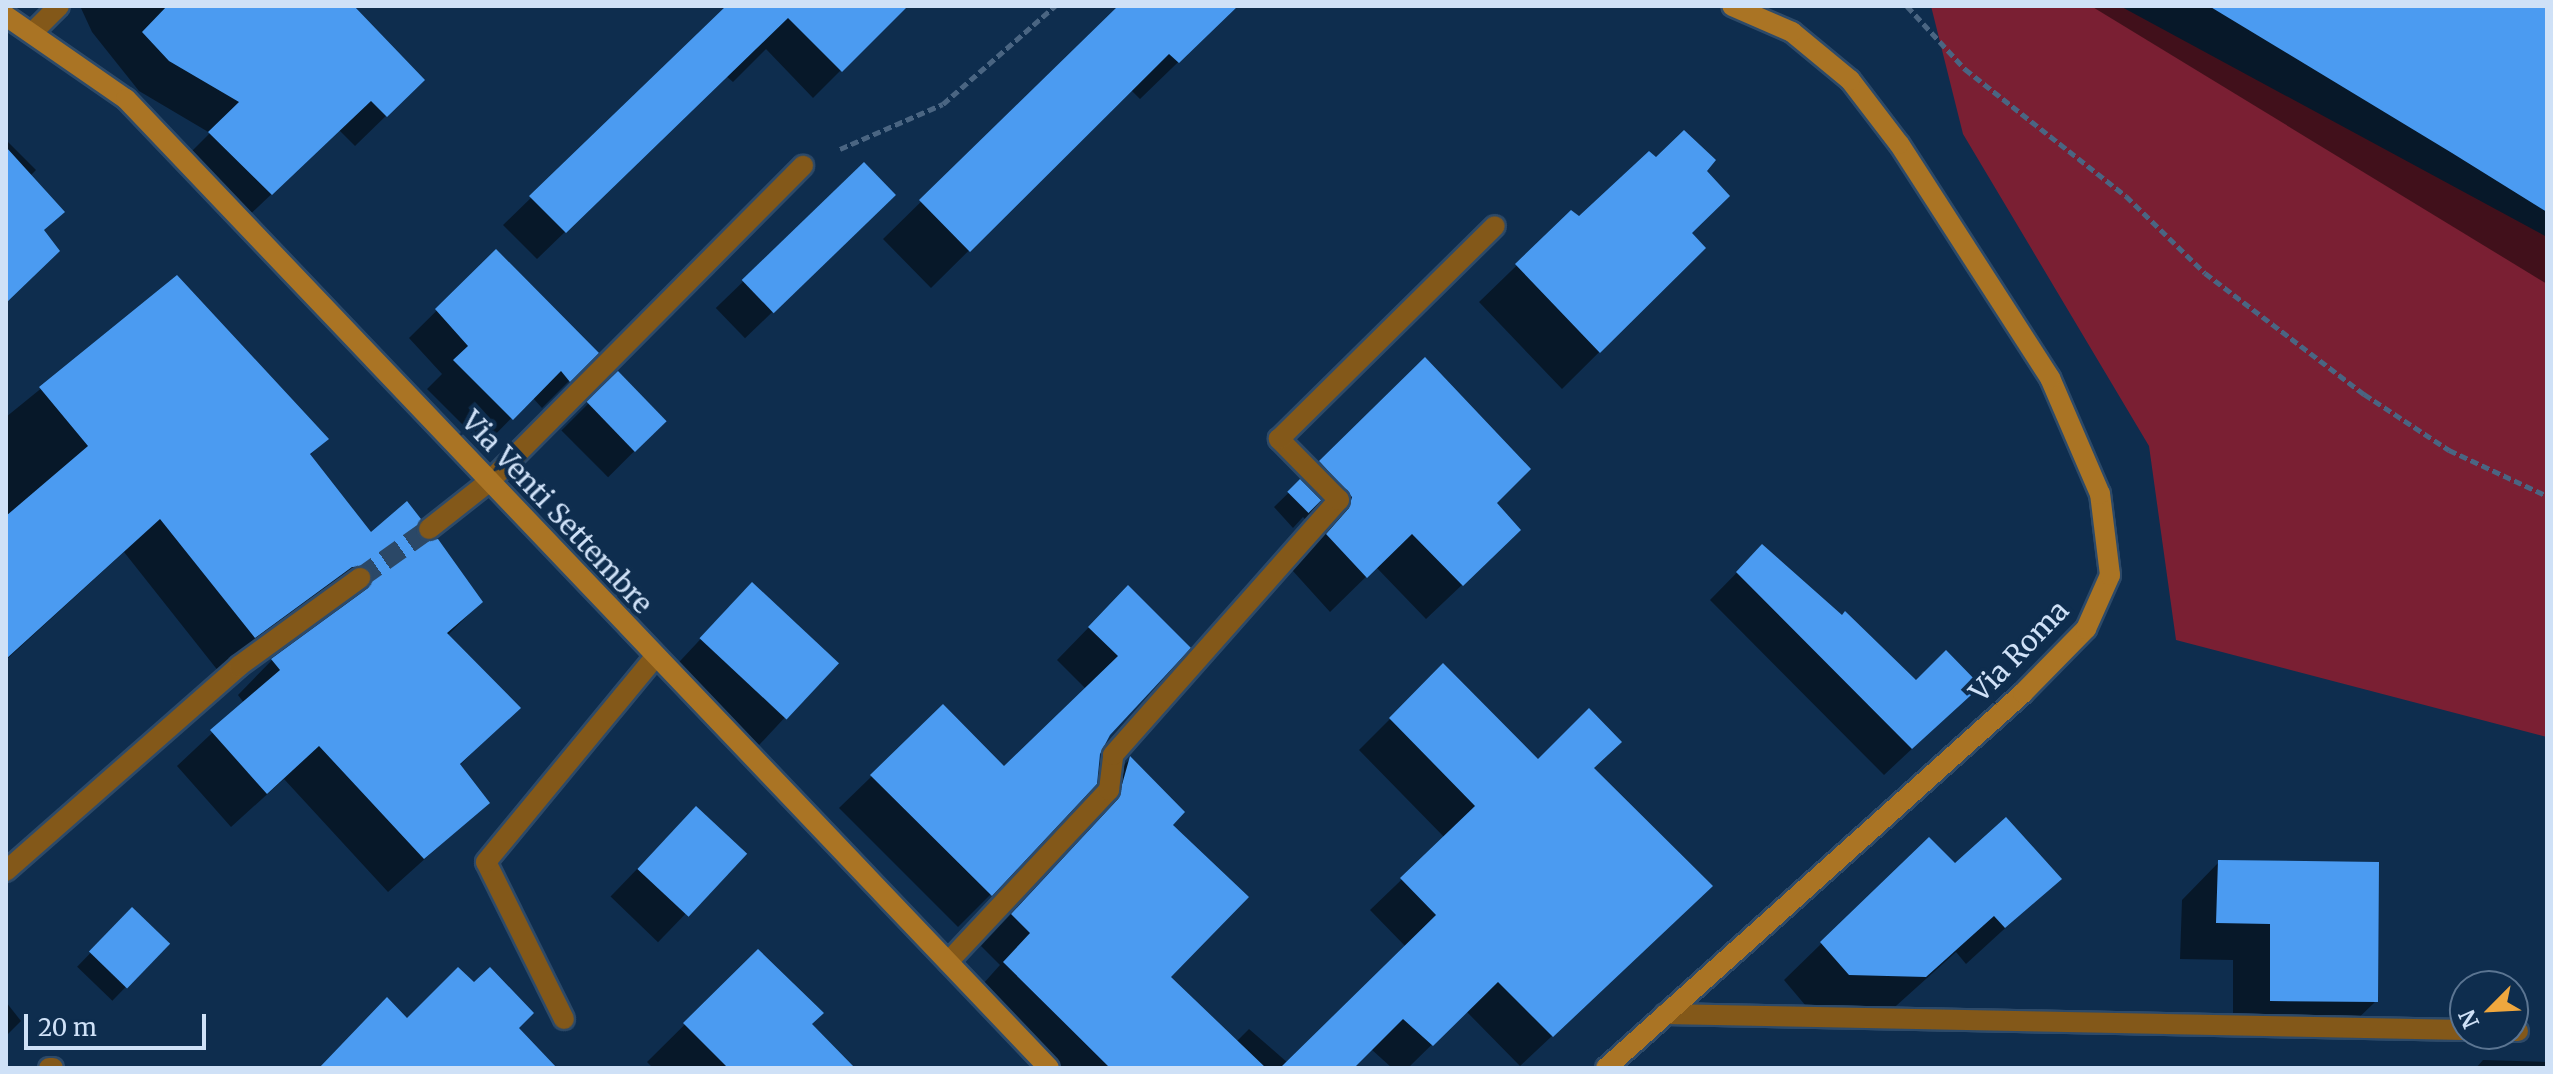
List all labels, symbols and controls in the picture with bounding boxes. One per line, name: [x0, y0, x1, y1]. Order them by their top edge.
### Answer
street label: Via Venti Settembre: [455, 404, 659, 620]
street label: Via Roma: [1963, 593, 2075, 709]
north arrow: [2449, 970, 2529, 1050]
scale bar: [28, 998, 210, 1048]
text: N: [2453, 1005, 2485, 1033]
text: 20 m: [38, 1012, 97, 1043]

